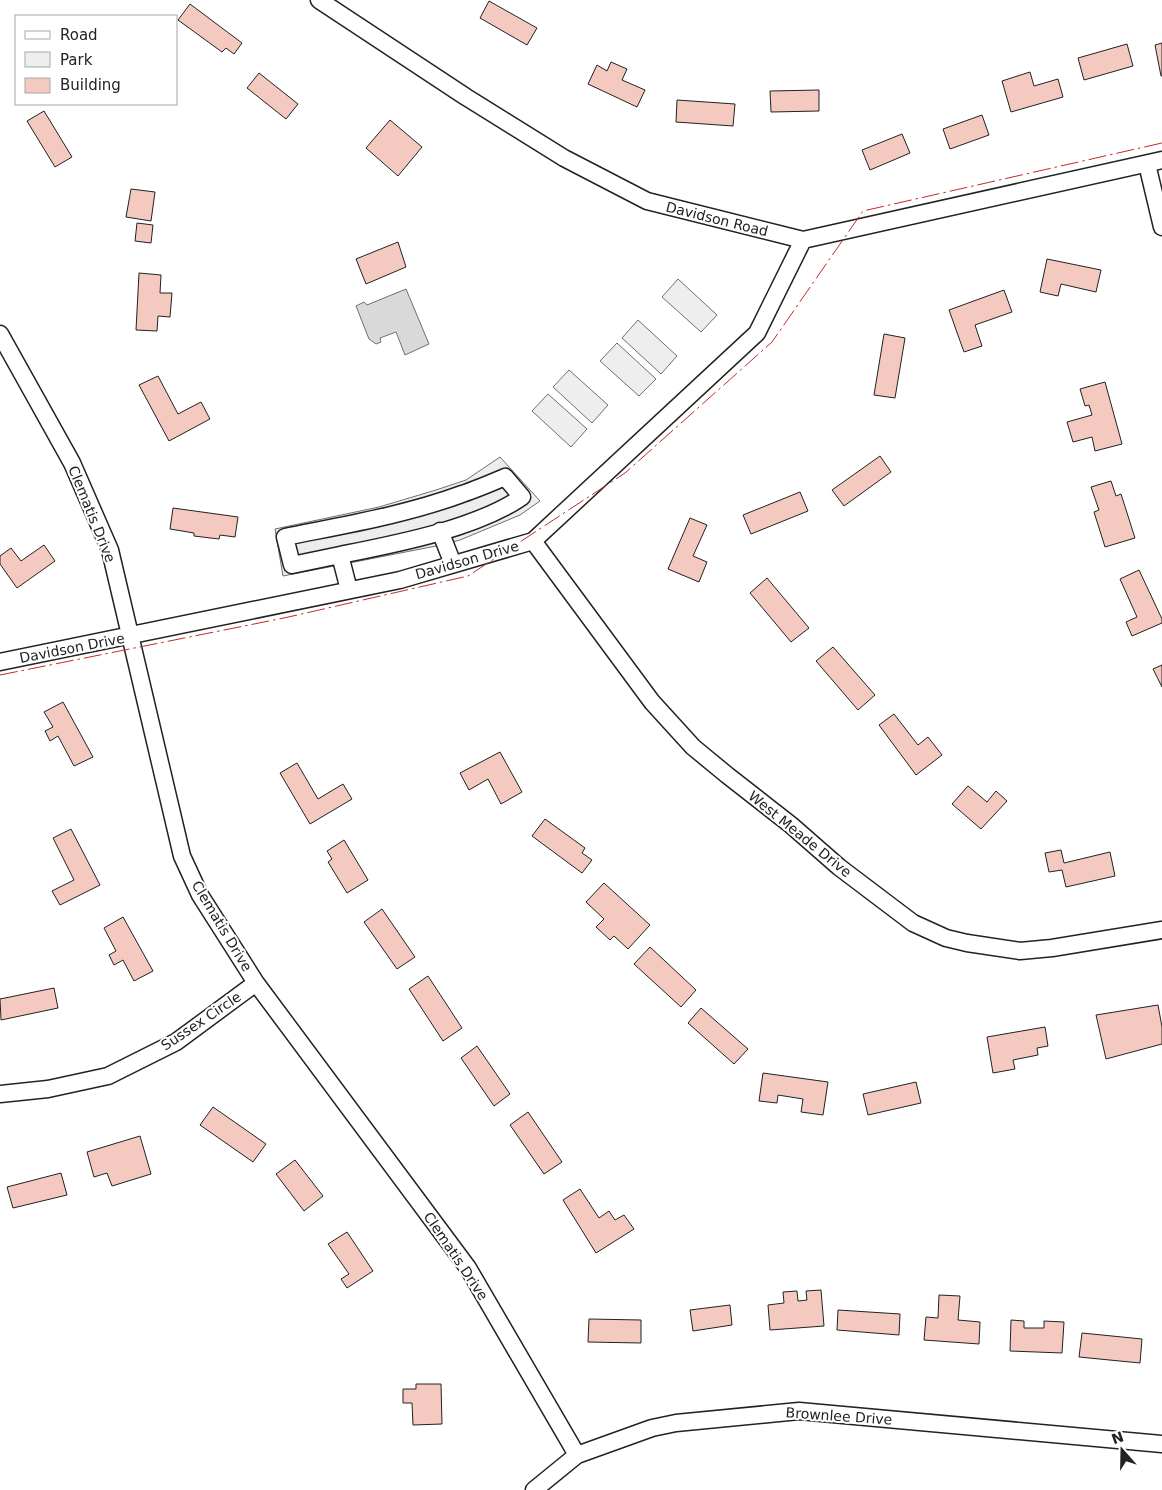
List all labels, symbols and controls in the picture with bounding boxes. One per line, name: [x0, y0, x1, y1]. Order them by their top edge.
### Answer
legend: [15, 15, 178, 105]
text: Road: [60, 26, 98, 44]
text: Park: [60, 51, 93, 69]
text: Building: [60, 76, 121, 94]
street label: Davidson Road: [664, 199, 770, 239]
street label: Clematis Drive: [65, 463, 119, 565]
street label: Davidson Drive: [413, 538, 521, 582]
street label: Davidson Drive: [18, 630, 126, 666]
street label: West Meade Drive: [745, 788, 855, 880]
street label: Clematis Drive: [189, 878, 255, 974]
street label: Sussex Circle: [158, 988, 244, 1054]
street label: Clematis Drive: [421, 1209, 491, 1303]
street label: Brownlee Drive: [785, 1404, 893, 1428]
north arrow: [1097, 1425, 1147, 1475]
text: N: [1109, 1428, 1126, 1447]

